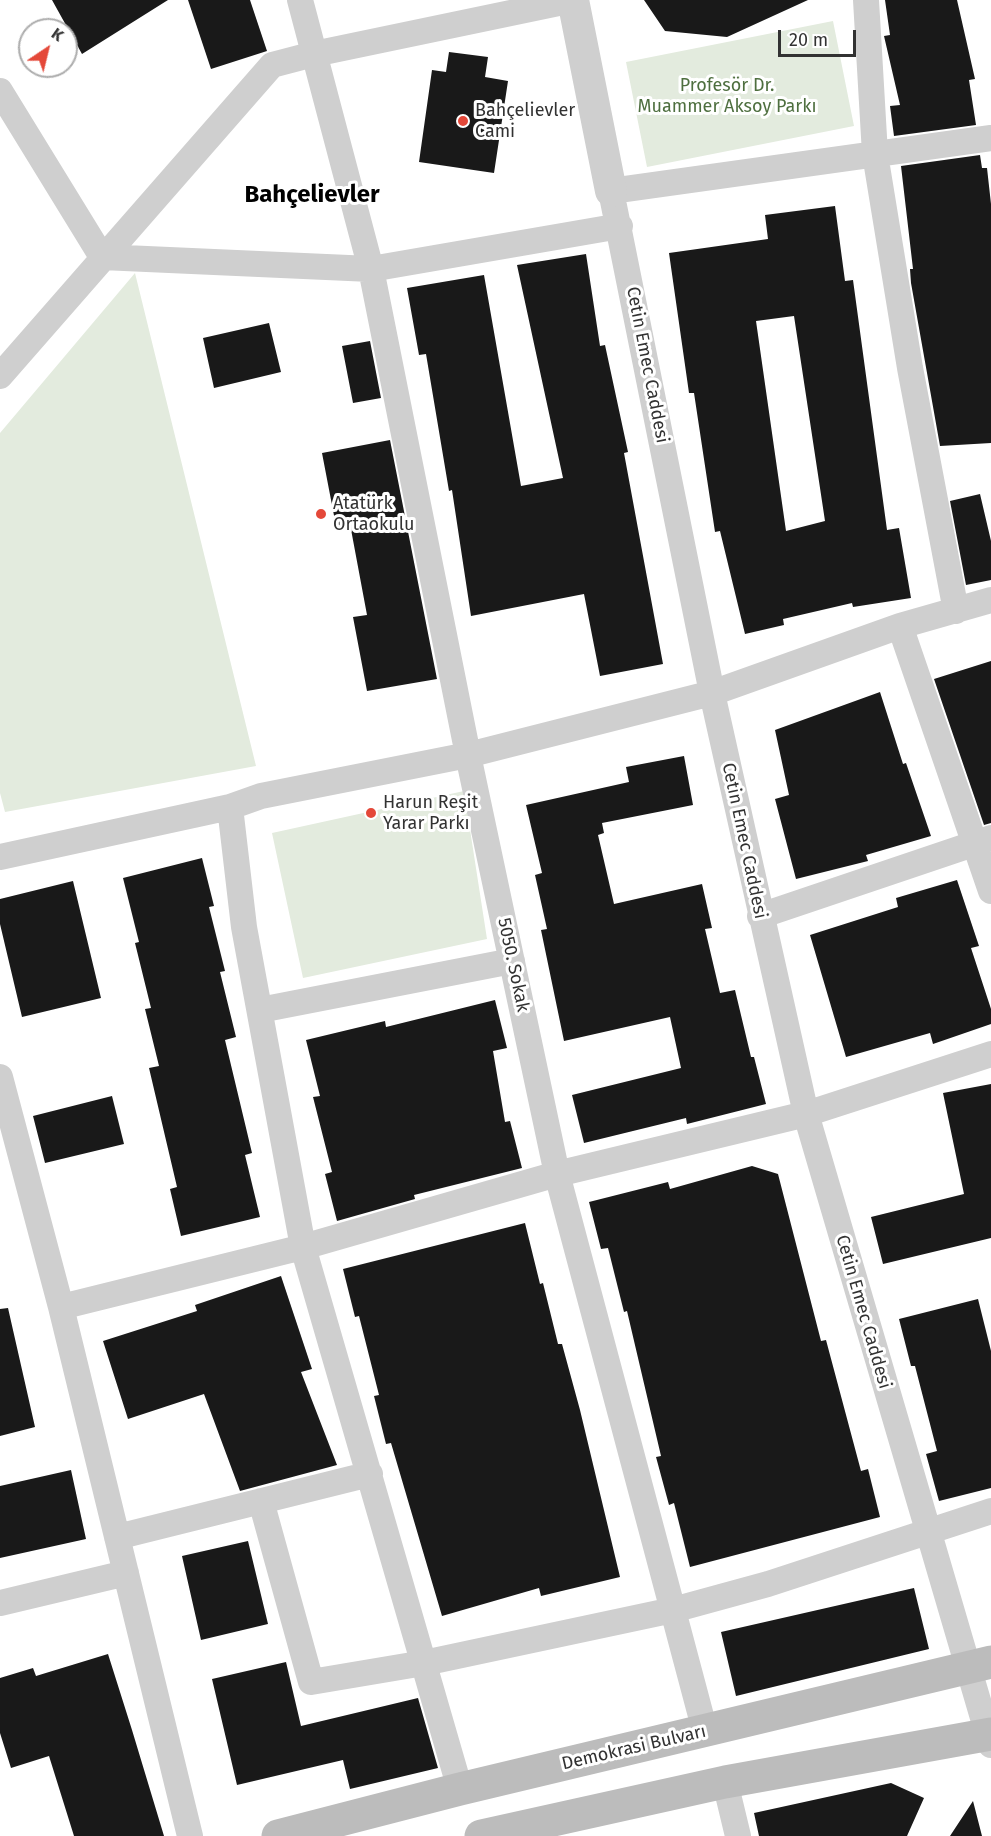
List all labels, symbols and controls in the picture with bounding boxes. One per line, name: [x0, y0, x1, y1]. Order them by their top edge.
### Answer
north arrow: [18, 18, 78, 78]
scale bar: [781, 18, 859, 56]
text: K: [48, 24, 67, 45]
text: 20 m: [789, 29, 828, 51]
park label: Profesör Dr. Muammer Aksoy Parkı: [637, 75, 817, 118]
place label: Bahçelievler Cami: [475, 100, 575, 142]
marker: Bahçelievler Cami: [456, 114, 470, 128]
district label: Bahçelievler: [244, 181, 380, 209]
street label: Cetin Emec Caddesi: [621, 285, 673, 445]
place label: Atatürk Ortaokulu: [333, 493, 414, 536]
marker: Atatürk Ortaokulu: [314, 507, 328, 521]
street label: Cetin Emec Caddesi: [717, 761, 771, 921]
place label: Harun Reşit Yarar Parkı: [383, 792, 478, 834]
marker: Harun Reşit Yarar Parkı: [364, 806, 378, 820]
street label: 5050. Sokak: [493, 916, 533, 1014]
street label: Cetin Emec Caddesi: [831, 1233, 895, 1391]
street label: Demokrasi Bulvarı: [560, 1721, 708, 1775]

